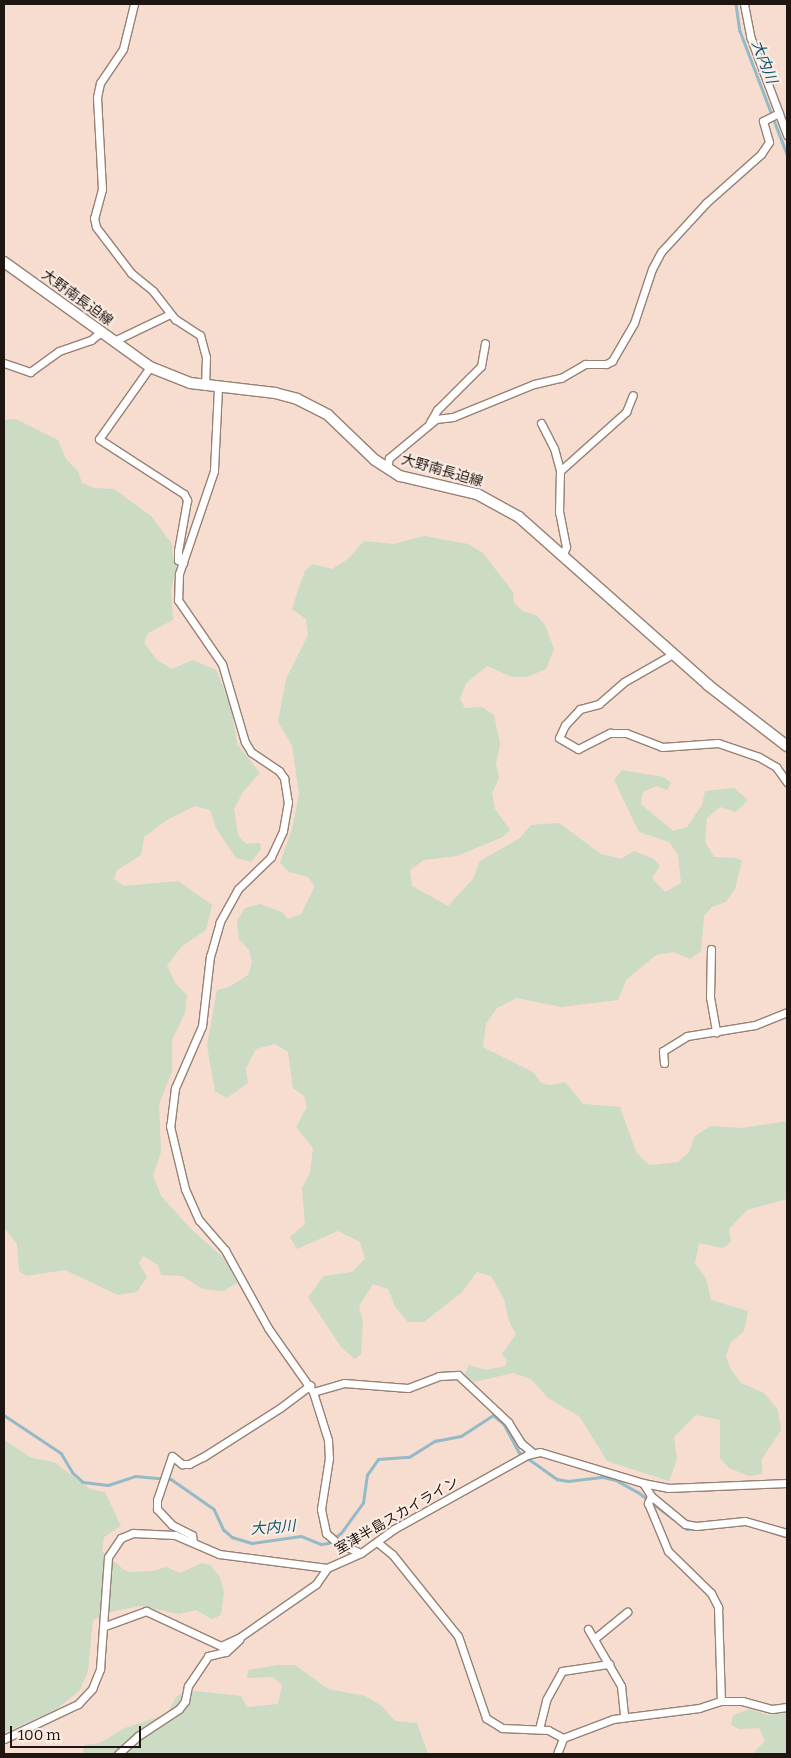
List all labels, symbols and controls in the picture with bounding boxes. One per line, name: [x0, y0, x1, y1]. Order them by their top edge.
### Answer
water label: 大内川: [748, 38, 780, 86]
street label: 大野南長迫線: [38, 267, 116, 329]
street label: 大野南長迫線: [399, 451, 485, 491]
street label: 室津半島スカイライン: [332, 1474, 462, 1558]
water label: 大内川: [250, 1517, 296, 1539]
scale bar: [12, 1716, 144, 1748]
text: 100 m: [18, 1726, 61, 1744]

